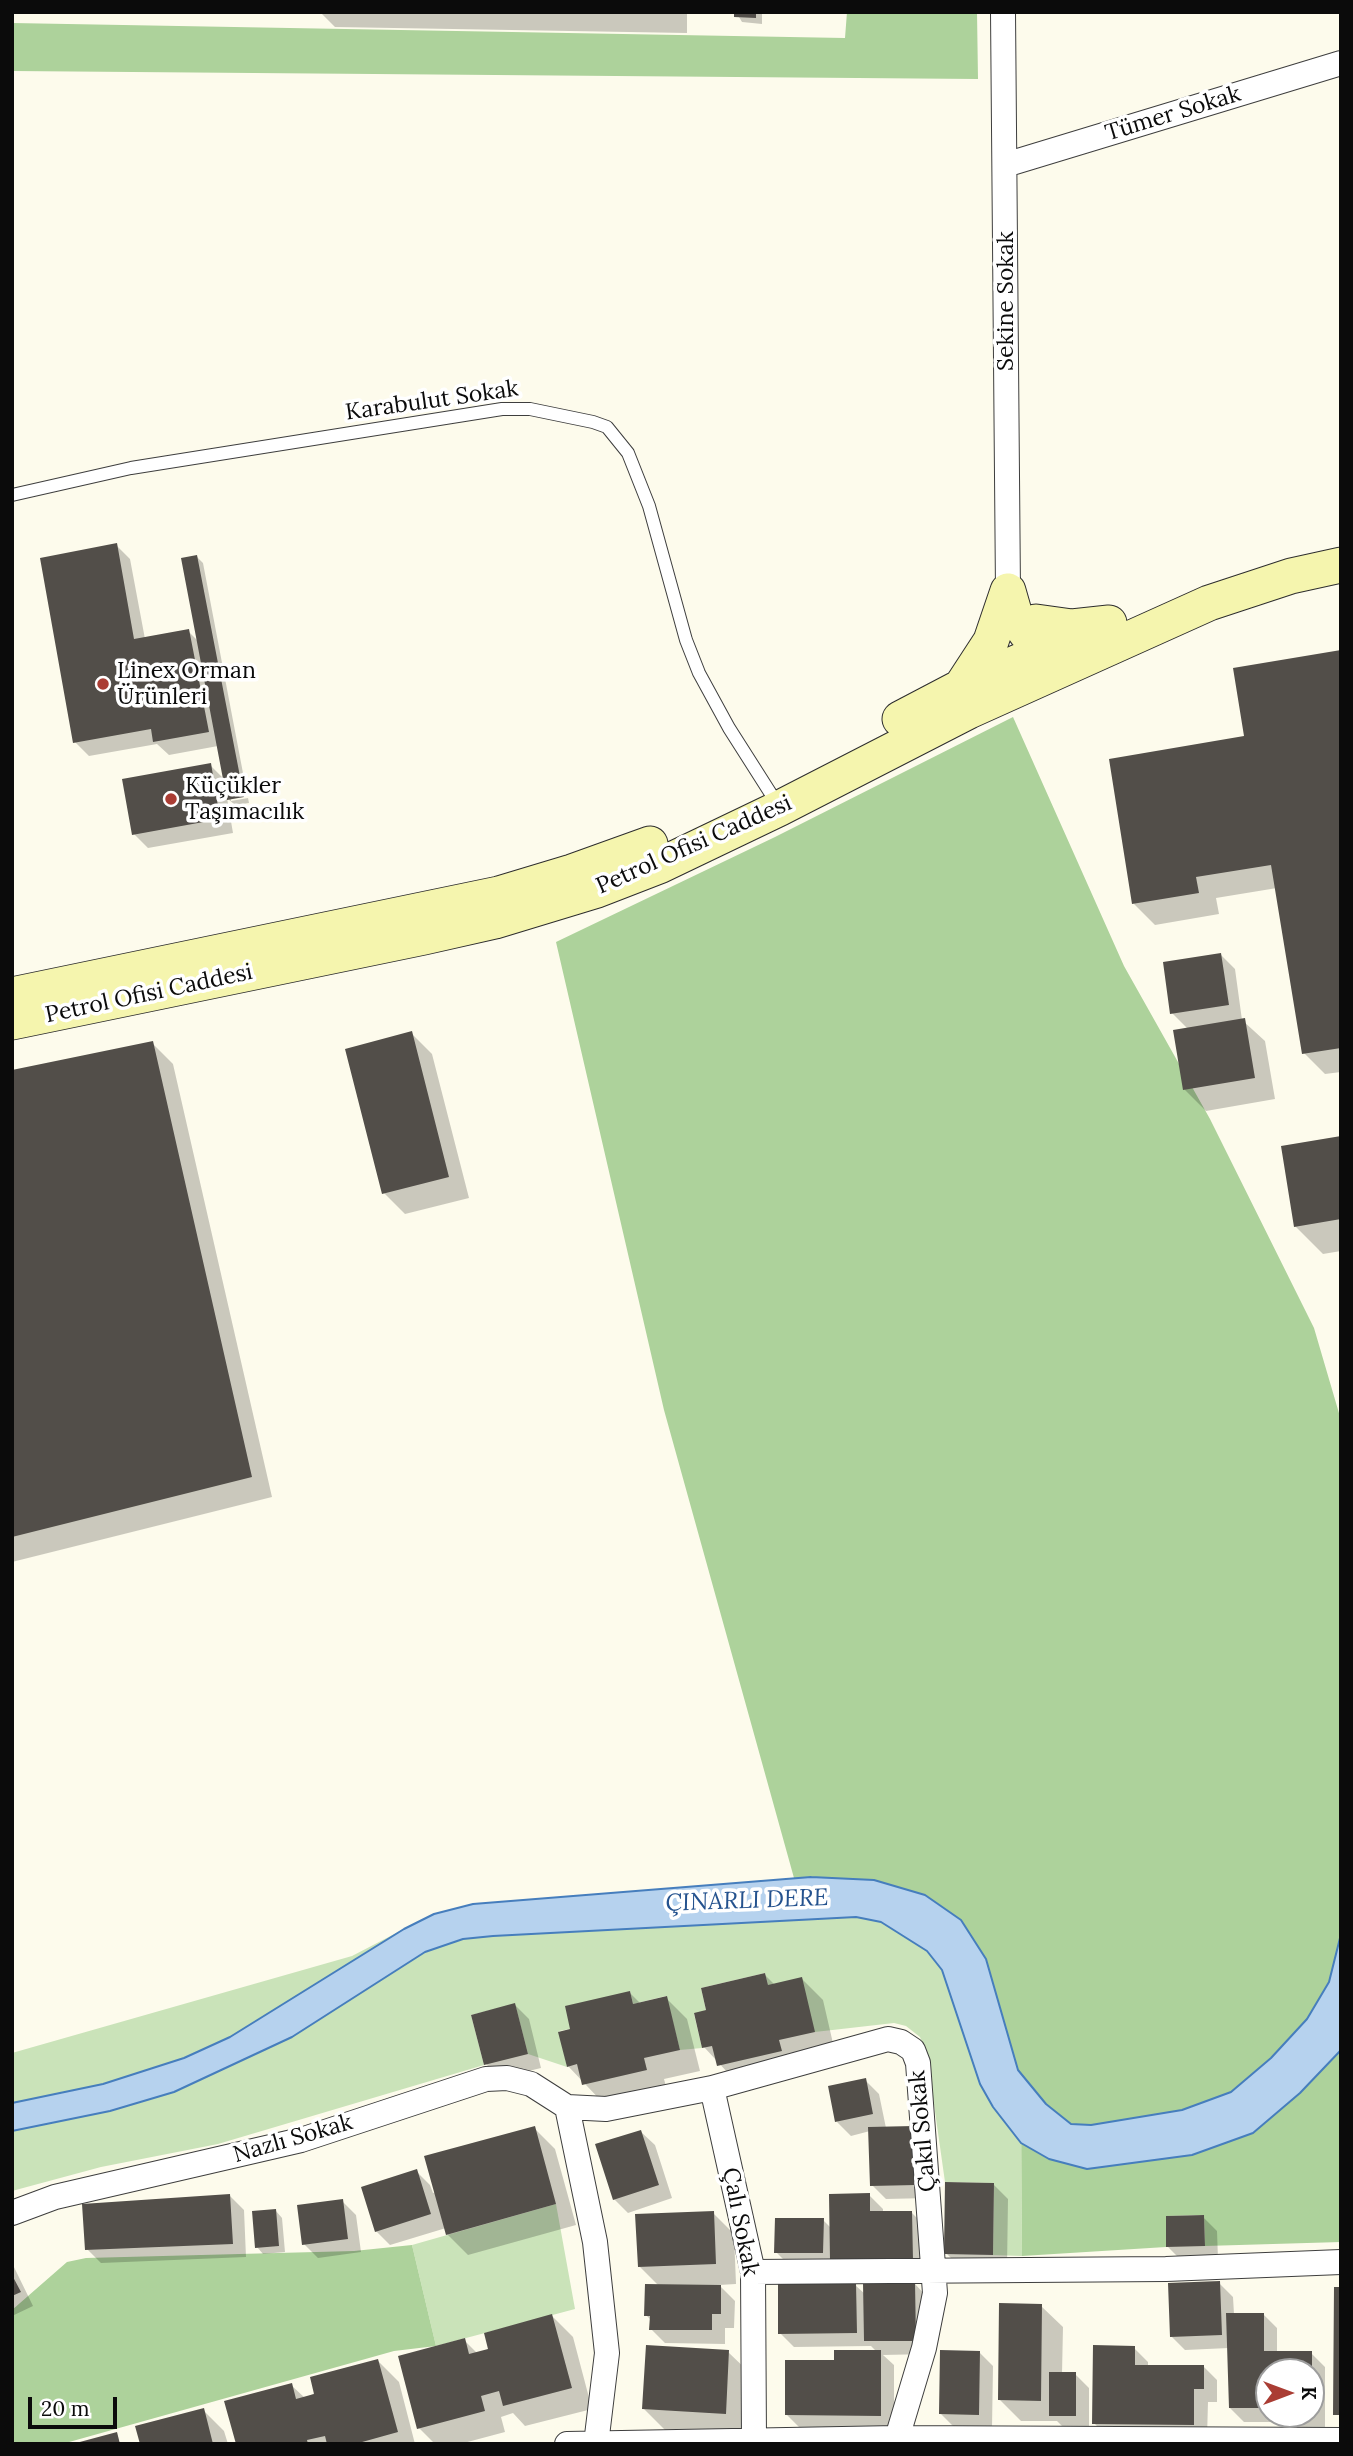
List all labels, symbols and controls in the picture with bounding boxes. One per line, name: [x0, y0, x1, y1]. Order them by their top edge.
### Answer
street label: Tümer Sokak: [1102, 80, 1244, 148]
street label: Sekine Sokak: [992, 231, 1020, 371]
street label: Karabulut Sokak: [344, 375, 520, 427]
place label: Linex Orman Ürünleri: [117, 657, 256, 711]
marker: Linex Orman Ürünleri: [95, 676, 111, 692]
place label: Küçükler Taşımacılık: [185, 772, 304, 826]
street label: Petrol Ofisi Caddesi: [592, 789, 796, 901]
marker: Küçükler Taşımacılık: [163, 791, 179, 807]
street label: Petrol Ofisi Caddesi: [43, 959, 255, 1029]
water label: ÇINARLI DERE: [665, 1884, 829, 1918]
street label: Çakıl Sokak: [904, 2069, 942, 2193]
street label: Nazlı Sokak: [230, 2109, 356, 2169]
street label: Çalı Sokak: [716, 2165, 764, 2279]
north arrow: [1255, 2358, 1325, 2428]
scale bar: [32, 2382, 121, 2426]
text: K: [1297, 2386, 1321, 2400]
text: 20 m: [41, 2395, 90, 2422]

